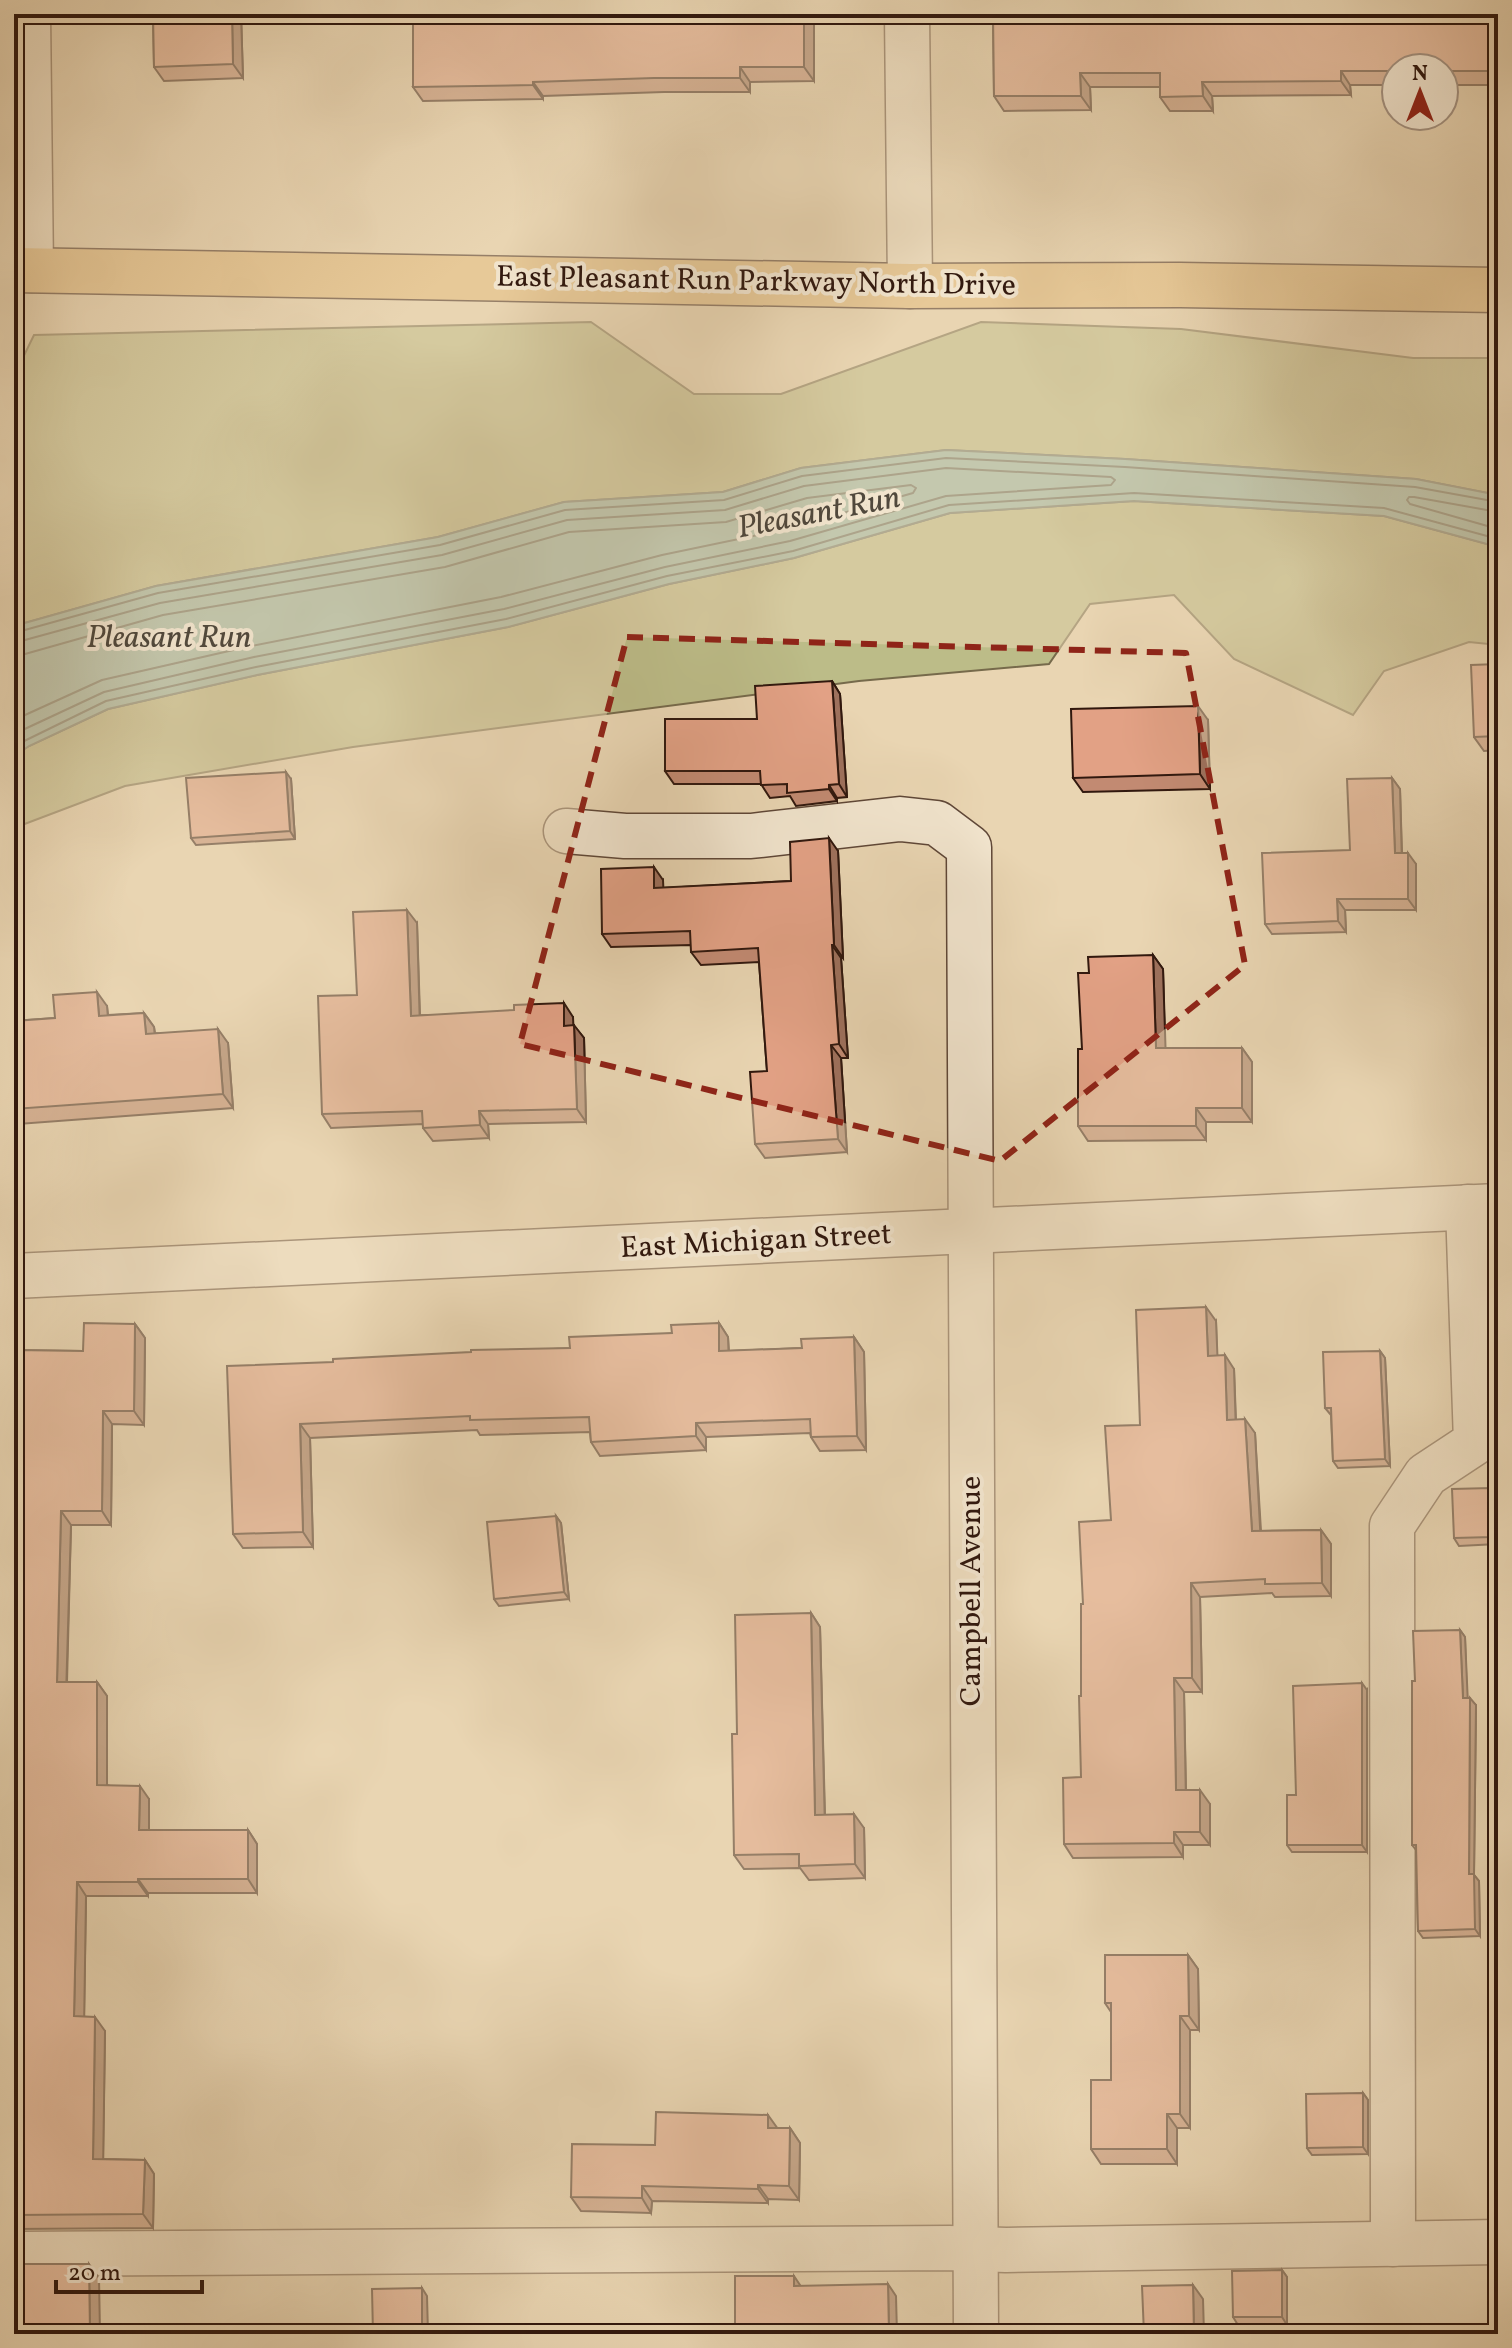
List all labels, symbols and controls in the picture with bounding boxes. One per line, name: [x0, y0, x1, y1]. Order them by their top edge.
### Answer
north arrow: [1380, 52, 1460, 132]
text: N: [1412, 59, 1428, 90]
street label: East Pleasant Run Parkway North Drive: [496, 256, 1016, 308]
water label: Pleasant Run: [734, 477, 904, 551]
water label: Pleasant Run: [87, 617, 251, 661]
street label: East Michigan Street: [619, 1214, 893, 1270]
street label: Campbell Avenue: [951, 1476, 993, 1706]
scale bar: [56, 2244, 202, 2294]
text: 20 m: [68, 2257, 121, 2291]

